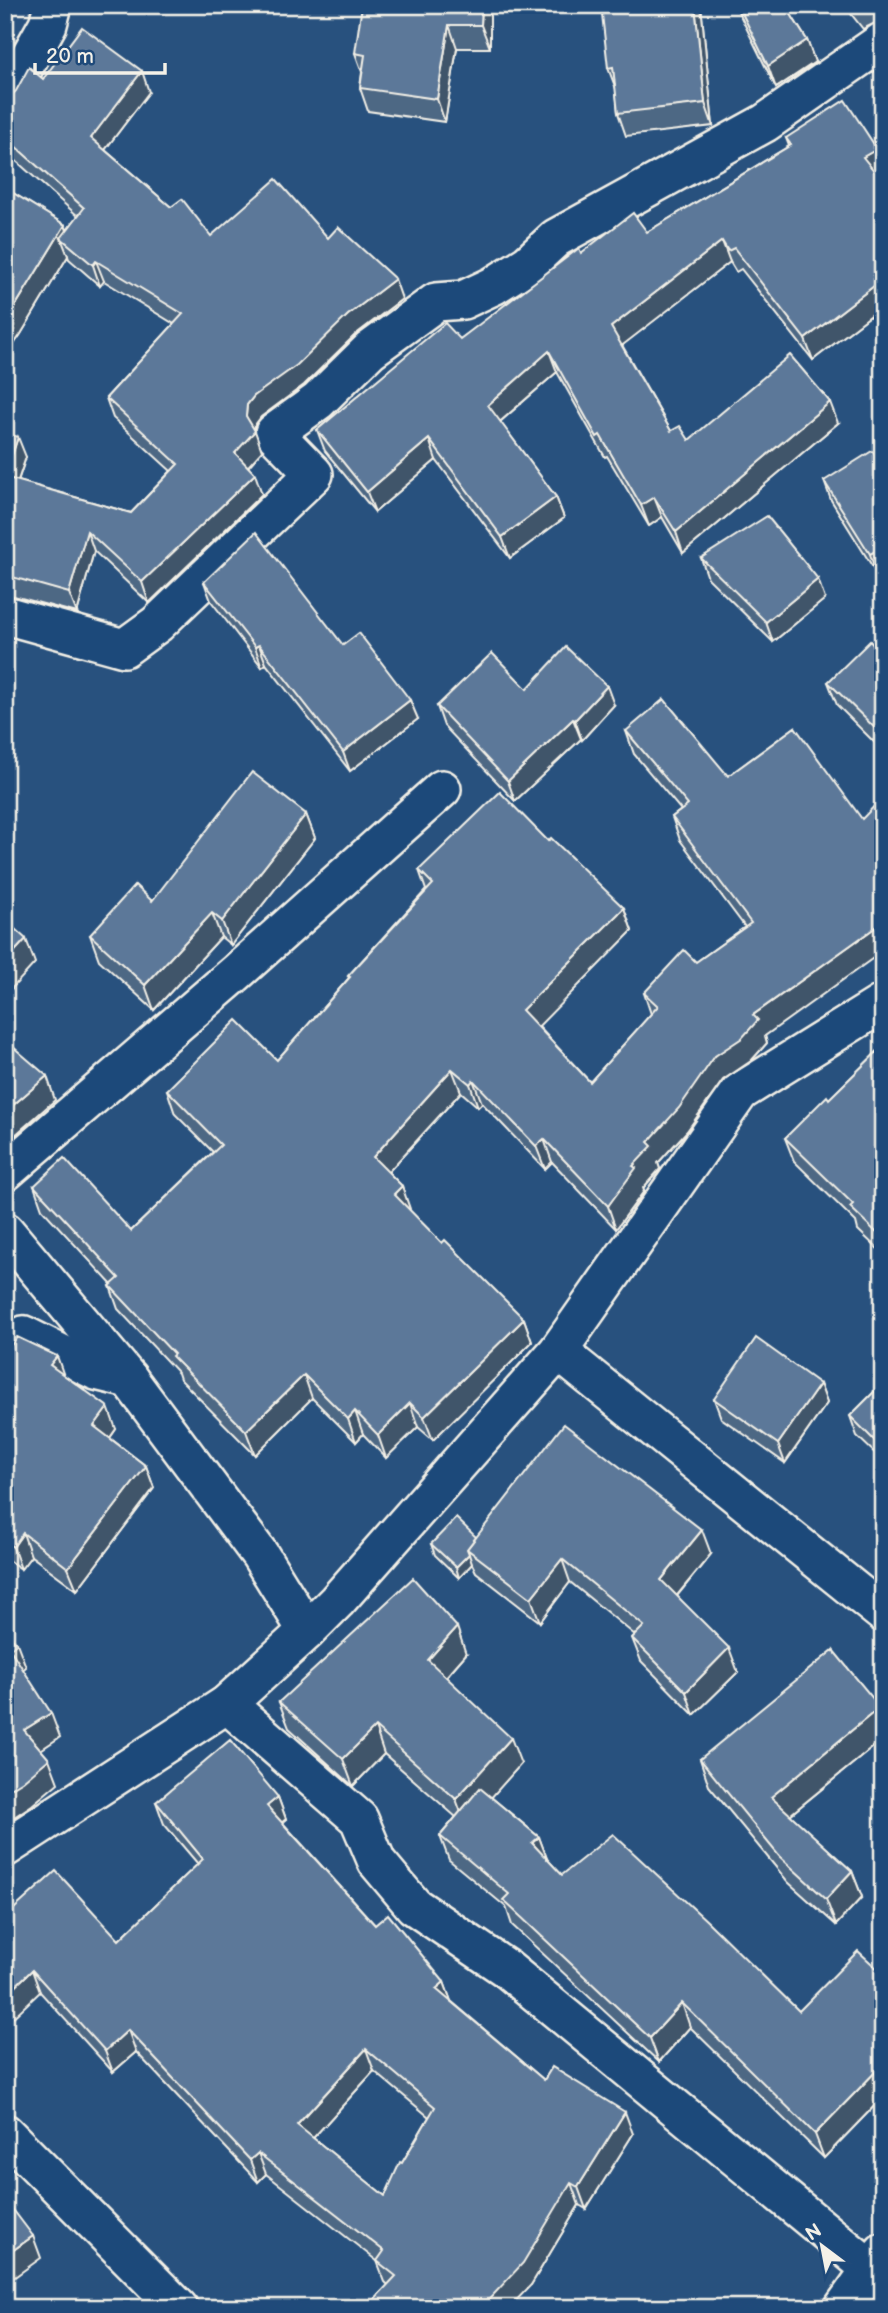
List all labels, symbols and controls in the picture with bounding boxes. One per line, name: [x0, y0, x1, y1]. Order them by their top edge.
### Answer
scale bar: [35, 32, 164, 76]
text: 20 m: [46, 44, 94, 69]
north arrow: [786, 2212, 856, 2282]
text: N: [802, 2219, 826, 2246]

